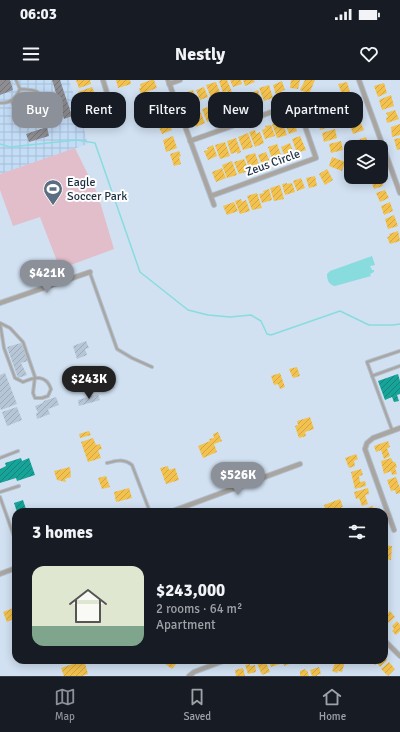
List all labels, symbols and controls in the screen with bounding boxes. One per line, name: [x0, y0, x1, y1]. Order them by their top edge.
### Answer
text: 06:03: [20, 5, 57, 23]
icon: menu: [20, 43, 42, 65]
text: Nestly: [175, 43, 225, 65]
icon: heart: [358, 43, 380, 65]
chip: Buy: [12, 92, 63, 128]
chip: Rent: [71, 92, 126, 128]
chip: Filters: [134, 92, 200, 128]
chip: New: [208, 92, 263, 128]
chip: Apartment: [271, 92, 363, 128]
map controls: [344, 140, 388, 184]
button: layers: [344, 140, 388, 184]
street label: Zeus Circle: [244, 146, 302, 180]
place label: Eagle Soccer Park: [67, 175, 127, 204]
sports icon: Eagle Soccer Park: [42, 178, 64, 206]
pin: $421K: [19, 260, 75, 294]
text: $421K: [29, 265, 65, 281]
pin: $243K: [61, 366, 117, 400]
text: $243K: [71, 371, 107, 387]
pin: $526K: [210, 462, 266, 496]
text: $526K: [220, 467, 256, 483]
icon: filters: [346, 521, 368, 543]
text: 3 homes: [32, 522, 93, 543]
text: $243,000: [156, 580, 225, 601]
icon: home: [64, 582, 112, 630]
text: 2 rooms · 64 m²: [156, 601, 242, 617]
text: Apartment: [156, 617, 216, 633]
tab: Map: [54, 686, 76, 723]
tab: Saved: [183, 686, 211, 723]
tab: Home: [319, 686, 346, 723]

